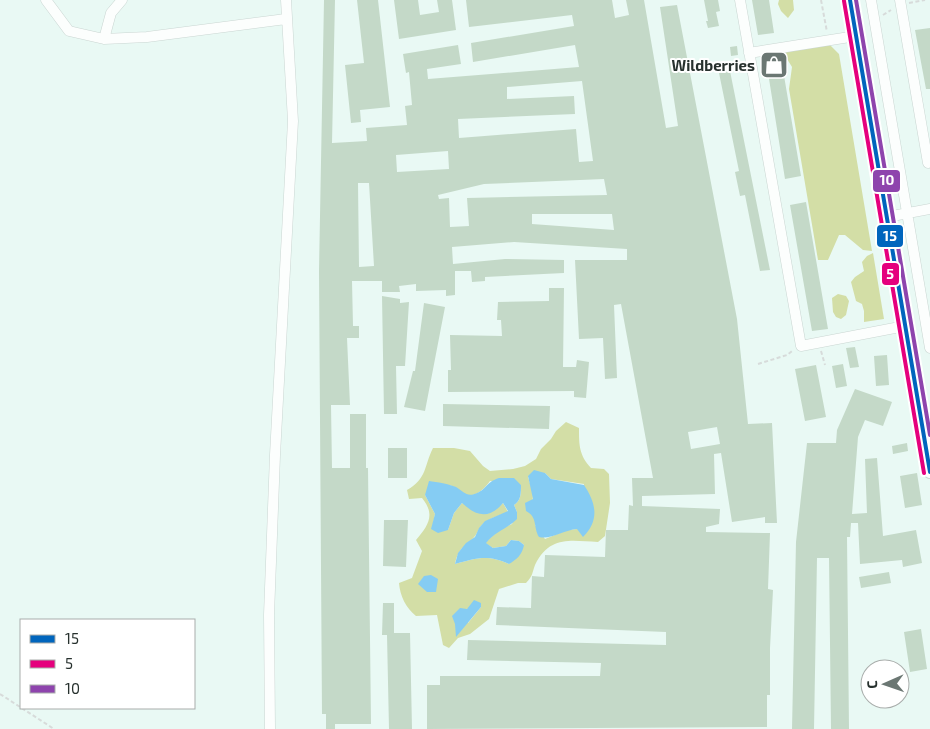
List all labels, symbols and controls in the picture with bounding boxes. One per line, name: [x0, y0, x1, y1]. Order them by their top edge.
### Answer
shop icon: Wildberries: [759, 50, 789, 80]
place label: Wildberries: [672, 56, 755, 74]
line badge: 10: [872, 169, 901, 193]
text: 10: [880, 171, 895, 188]
line badge: 15: [876, 224, 904, 248]
text: 15: [883, 227, 897, 244]
line badge: 5: [881, 262, 900, 286]
text: 5: [886, 265, 894, 282]
legend: [20, 619, 195, 709]
text: 15: [65, 629, 79, 647]
text: 5: [65, 654, 73, 672]
north arrow: [860, 659, 910, 709]
text: 10: [65, 679, 80, 697]
text: С: [863, 680, 880, 689]

